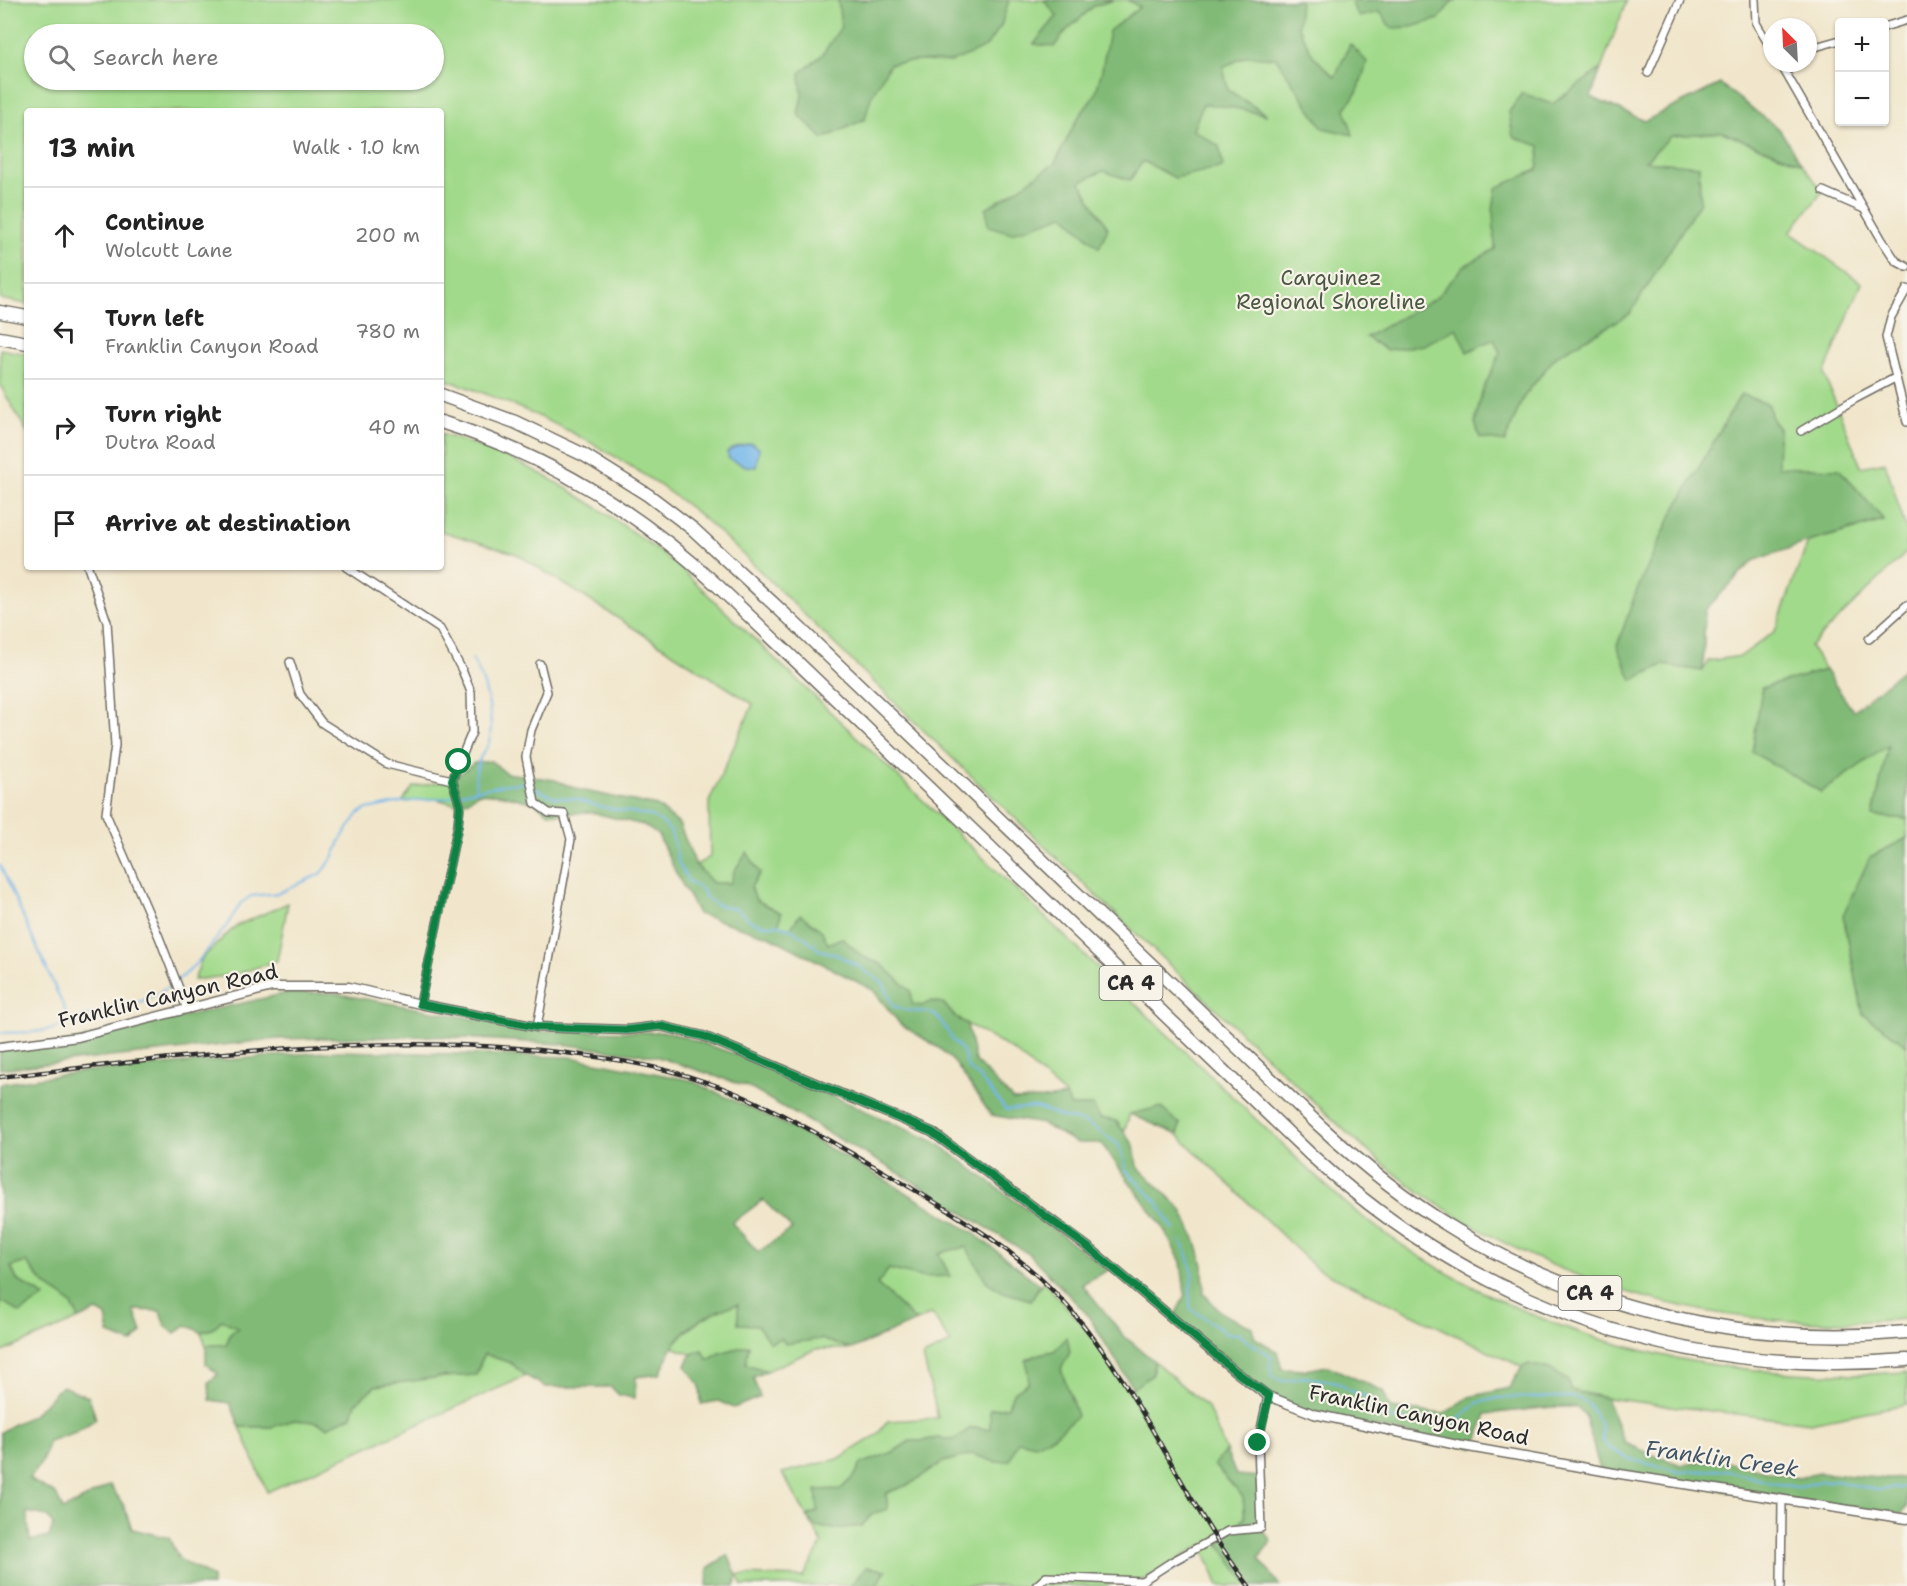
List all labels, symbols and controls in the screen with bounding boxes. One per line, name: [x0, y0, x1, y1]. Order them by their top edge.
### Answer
north arrow: [1763, 18, 1817, 72]
map controls: [1835, 18, 1889, 126]
button: +: [1835, 18, 1889, 72]
search box: [24, 24, 444, 90]
icon: search: [45, 41, 78, 74]
text: Search here: [93, 43, 219, 72]
button: −: [1835, 72, 1889, 126]
text: 13 min: [48, 130, 135, 165]
text: Walk · 1.0 km: [292, 134, 420, 160]
text: Continue: [105, 208, 205, 237]
icon: ahead: [48, 219, 81, 252]
text: 200 m: [355, 222, 420, 248]
text: Wolcutt Lane: [105, 237, 233, 263]
park label: Carquinez Regional Shoreline: [1236, 264, 1426, 316]
text: Turn left: [105, 304, 204, 333]
icon: left: [48, 315, 81, 348]
text: 780 m: [355, 318, 420, 344]
text: Franklin Canyon Road: [105, 333, 319, 359]
text: Turn right: [105, 400, 222, 429]
icon: right: [48, 411, 81, 444]
text: 40 m: [368, 414, 420, 440]
text: Dutra Road: [105, 429, 216, 455]
icon: arrive: [48, 507, 81, 540]
text: Arrive at destination: [105, 509, 351, 538]
route start: [445, 748, 471, 774]
street label: Franklin Canyon Road: [56, 957, 280, 1035]
road number: CA 4: [1100, 966, 1162, 1000]
road number: CA 4: [1558, 1276, 1622, 1310]
street label: Franklin Canyon Road: [1306, 1378, 1532, 1452]
route end: [1244, 1429, 1270, 1455]
water label: Franklin Creek: [1644, 1433, 1801, 1484]

